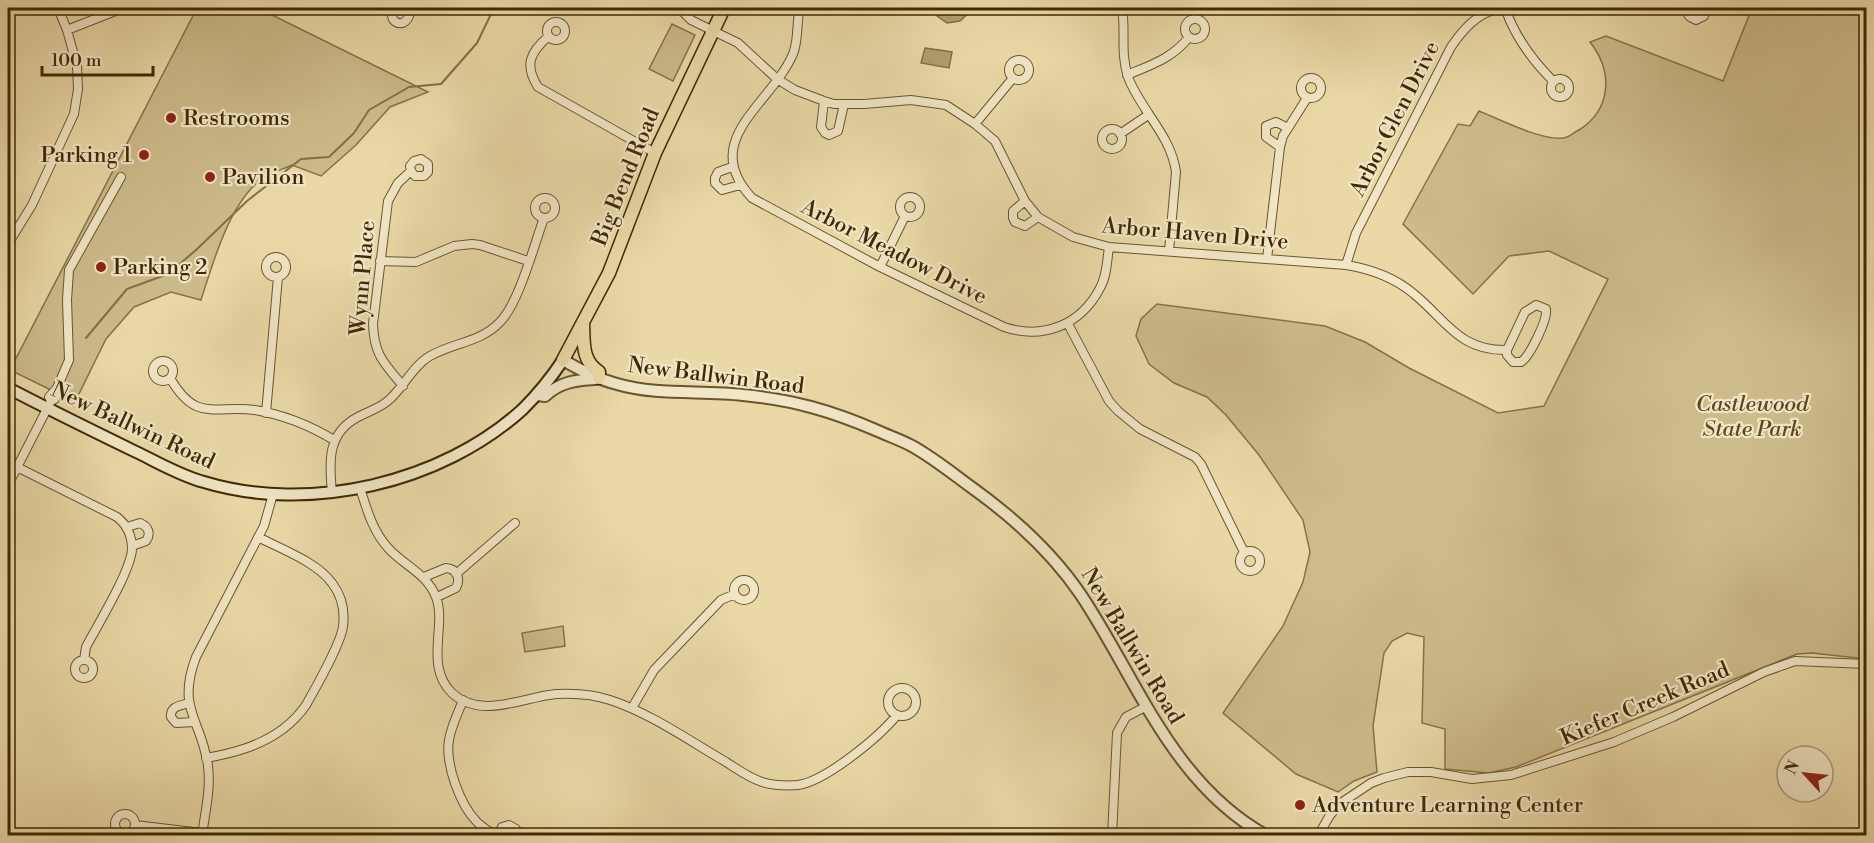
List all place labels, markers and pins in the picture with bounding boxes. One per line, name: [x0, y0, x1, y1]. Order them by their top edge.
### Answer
place label: Restrooms: [183, 105, 290, 132]
marker: Restrooms: [164, 111, 178, 125]
place label: Parking 1: [40, 142, 133, 169]
marker: Parking 1: [137, 148, 151, 162]
place label: Pavilion: [222, 164, 304, 191]
marker: Pavilion: [203, 170, 217, 184]
place label: Parking 2: [113, 254, 208, 281]
marker: Parking 2: [94, 260, 108, 274]
place label: Adventure Learning Center: [1311, 792, 1583, 819]
marker: Adventure Learning Center: [1293, 798, 1307, 812]

